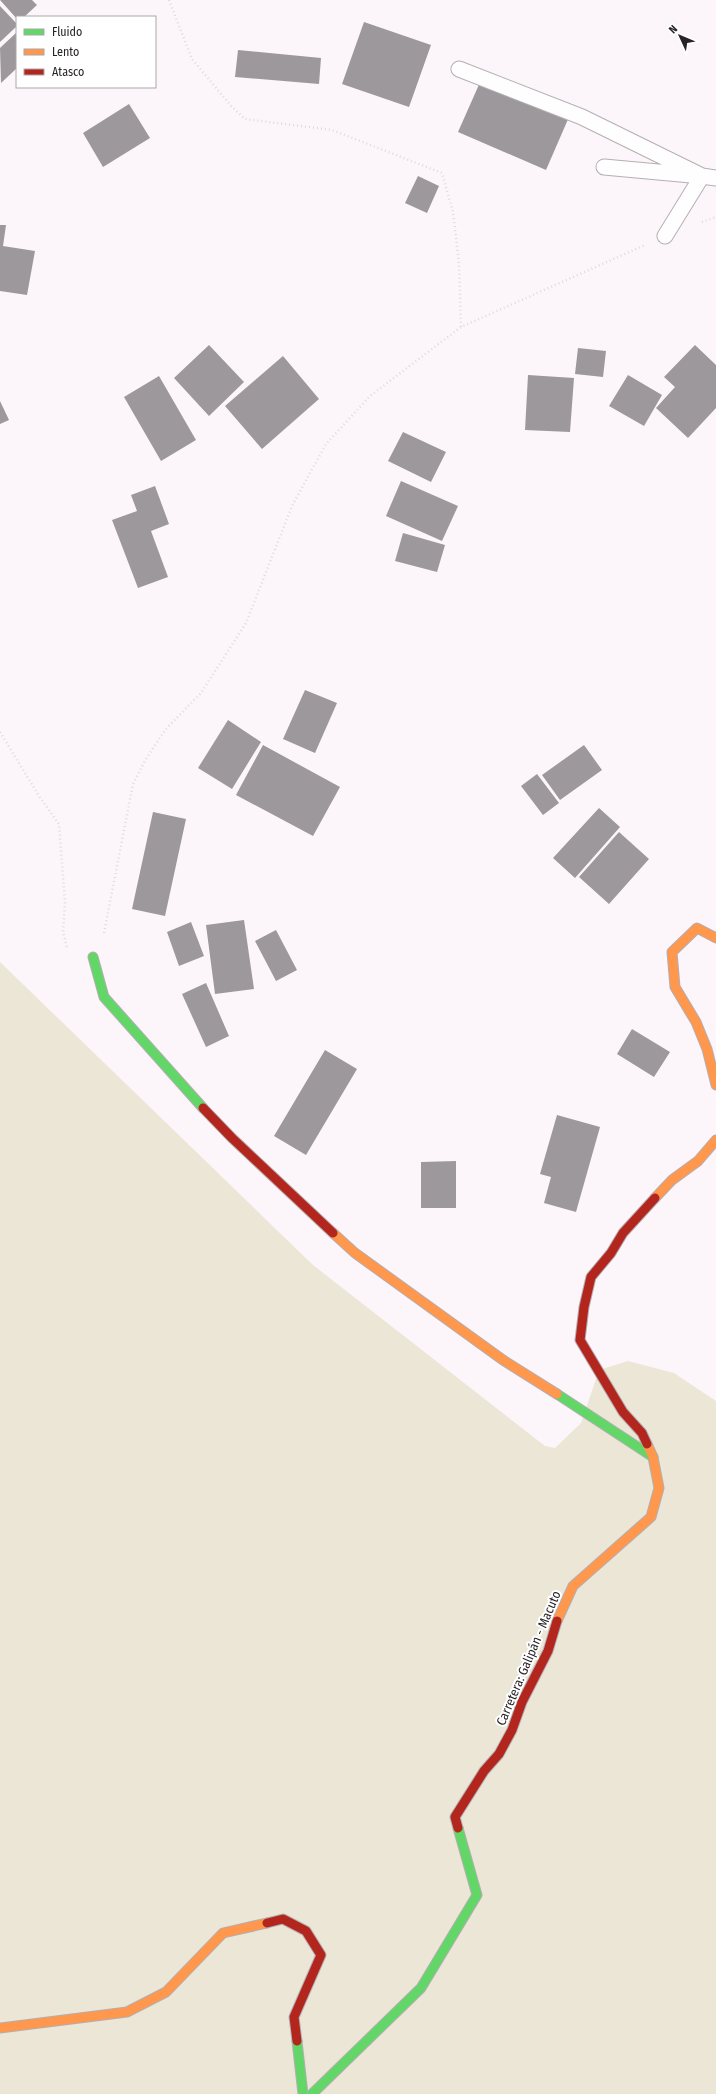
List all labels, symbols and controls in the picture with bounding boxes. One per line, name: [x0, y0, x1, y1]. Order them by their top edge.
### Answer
legend: [16, 16, 156, 88]
north arrow: [660, 16, 700, 56]
text: N: [666, 23, 680, 36]
text: Fluido: [52, 25, 82, 39]
text: Lento: [52, 45, 79, 59]
text: Atasco: [52, 65, 84, 79]
street label: Carretera: Galipán - Macuto: [493, 1588, 564, 1728]

